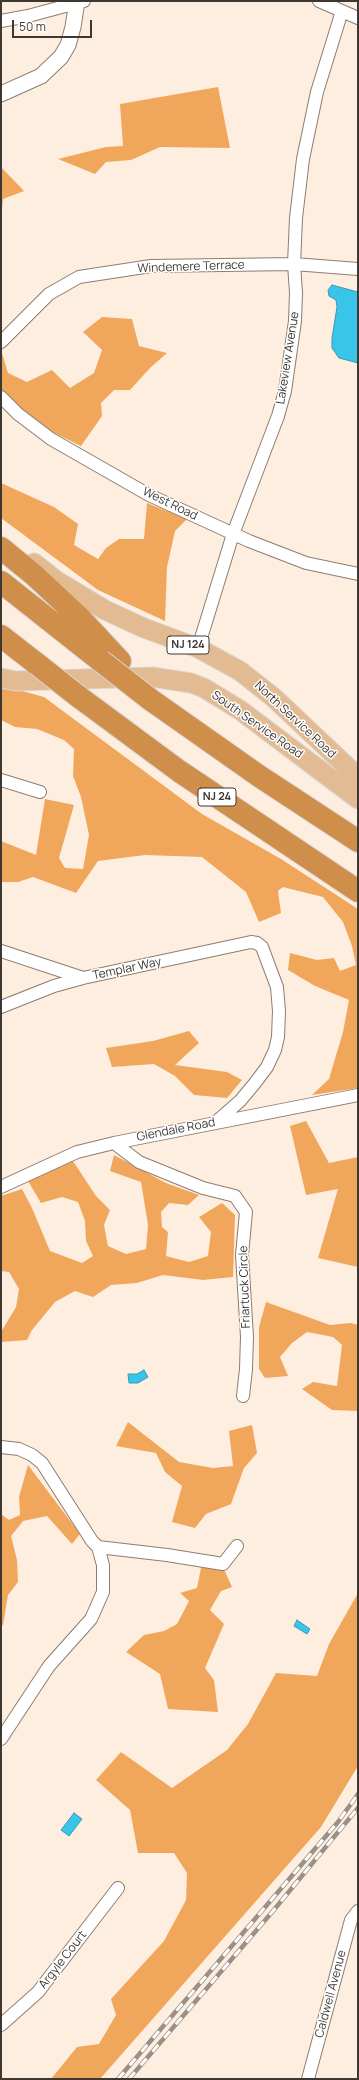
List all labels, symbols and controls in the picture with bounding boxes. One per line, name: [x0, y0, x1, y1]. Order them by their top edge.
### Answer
scale bar: [14, 12, 94, 38]
text: 50 m: [19, 18, 46, 35]
street label: Windemere Terrace: [137, 258, 245, 276]
street label: Lakeview Avenue: [274, 311, 302, 405]
street label: West Road: [140, 484, 200, 524]
road number: NJ 124: [167, 636, 209, 654]
street label: North Service Road: [251, 679, 339, 761]
street label: South Service Road: [209, 688, 305, 762]
road number: NJ 24: [198, 788, 236, 806]
street label: Templar Way: [91, 955, 163, 983]
street label: Glendale Road: [136, 1115, 216, 1145]
street label: Friartuck Circle: [236, 1245, 254, 1329]
street label: Argyle Court: [36, 1928, 90, 1992]
street label: Caldwell Avenue: [312, 1949, 350, 2039]

